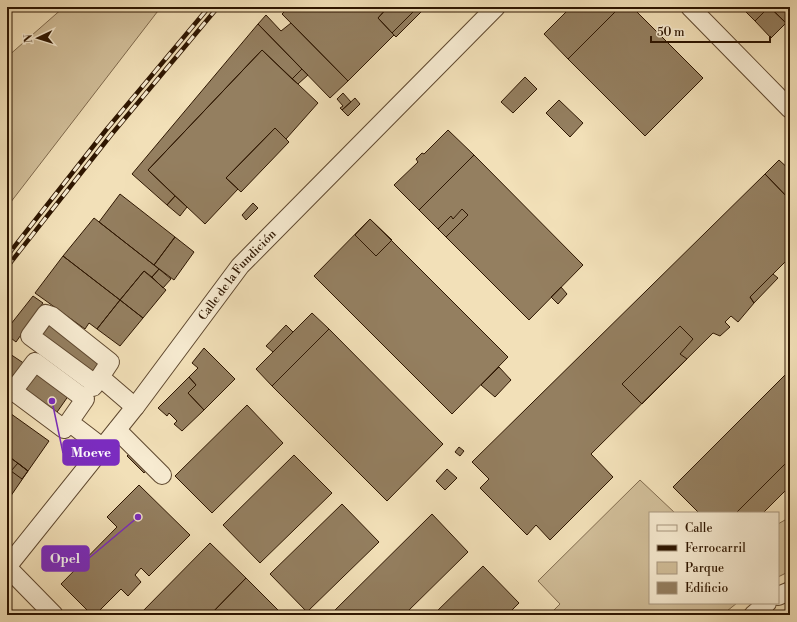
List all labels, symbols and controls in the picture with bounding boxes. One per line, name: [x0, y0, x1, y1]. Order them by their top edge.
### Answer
north arrow: [18, 18, 58, 58]
scale bar: [651, 18, 770, 44]
text: 50 m: [657, 25, 685, 40]
text: N: [22, 34, 36, 43]
street label: Calle de la Fundición: [195, 226, 279, 323]
callout: Moeve: [63, 440, 119, 465]
text: Moeve: [71, 445, 111, 461]
legend: [649, 512, 779, 604]
text: Calle: [685, 521, 712, 536]
text: Ferrocarril: [685, 541, 746, 556]
callout: Opel: [42, 546, 89, 571]
text: Opel: [50, 551, 81, 567]
text: Parque: [685, 561, 724, 576]
text: Edificio: [685, 581, 728, 596]

